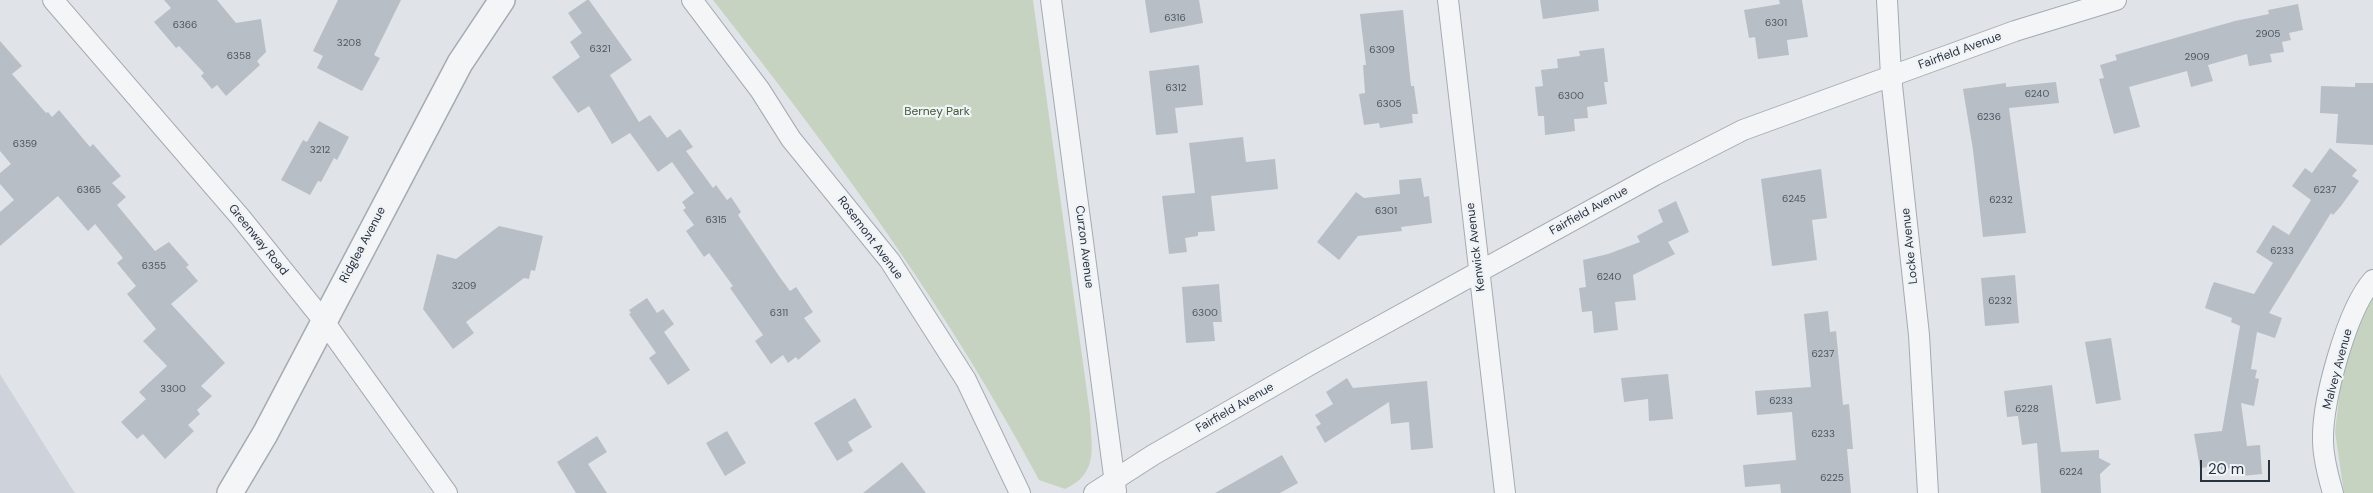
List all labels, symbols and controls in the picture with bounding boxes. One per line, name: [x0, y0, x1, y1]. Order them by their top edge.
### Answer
house number: 6316: [1164, 12, 1186, 24]
house number: 6301: [1765, 17, 1787, 29]
house number: 6366: [173, 19, 197, 31]
house number: 2905: [2256, 28, 2280, 40]
street label: Fairfield Avenue: [1916, 29, 2004, 73]
house number: 3208: [337, 37, 361, 49]
house number: 6321: [589, 43, 611, 55]
house number: 6309: [1369, 44, 1395, 56]
house number: 6358: [227, 50, 251, 62]
house number: 2909: [2184, 51, 2210, 63]
house number: 6312: [1166, 82, 1186, 94]
house number: 6240: [2025, 88, 2049, 100]
house number: 6300: [1558, 90, 1584, 102]
house number: 6305: [1376, 98, 1402, 110]
park label: Berney Park: [904, 105, 970, 119]
house number: 6236: [1977, 111, 2001, 123]
house number: 6359: [13, 138, 37, 150]
house number: 3212: [310, 144, 330, 156]
street label: Fairfield Avenue: [1547, 183, 1631, 239]
house number: 6365: [77, 184, 101, 196]
house number: 6237: [2314, 184, 2336, 196]
house number: 6245: [1782, 193, 1806, 205]
street label: Rosemont Avenue: [834, 194, 906, 282]
house number: 6232: [1989, 194, 2013, 206]
street label: Greenway Road: [225, 202, 291, 278]
street label: Kenwick Avenue: [1463, 202, 1489, 292]
street label: Ridglea Avenue: [337, 204, 389, 286]
street label: Curzon Avenue: [1072, 205, 1096, 289]
house number: 6301: [1375, 205, 1397, 217]
street label: Locke Avenue: [1899, 207, 1921, 285]
house number: 6315: [705, 214, 727, 226]
house number: 6233: [2270, 245, 2294, 257]
house number: 6355: [142, 260, 166, 272]
house number: 6240: [1597, 271, 1621, 283]
house number: 3209: [452, 280, 476, 292]
house number: 6232: [1988, 295, 2012, 307]
house number: 6311: [770, 307, 788, 319]
house number: 6300: [1192, 307, 1218, 319]
street label: Malvey Avenue: [2320, 327, 2356, 411]
house number: 6237: [1812, 348, 1834, 360]
street label: Fairfield Avenue: [1193, 380, 1277, 436]
house number: 3300: [160, 383, 186, 395]
house number: 6233: [1769, 395, 1793, 407]
house number: 6228: [2015, 403, 2039, 415]
house number: 6233: [1811, 428, 1835, 440]
scale bar: [2203, 450, 2273, 482]
text: 20 m: [2208, 459, 2244, 479]
house number: 6224: [2059, 466, 2083, 478]
house number: 6225: [1820, 472, 1844, 484]

